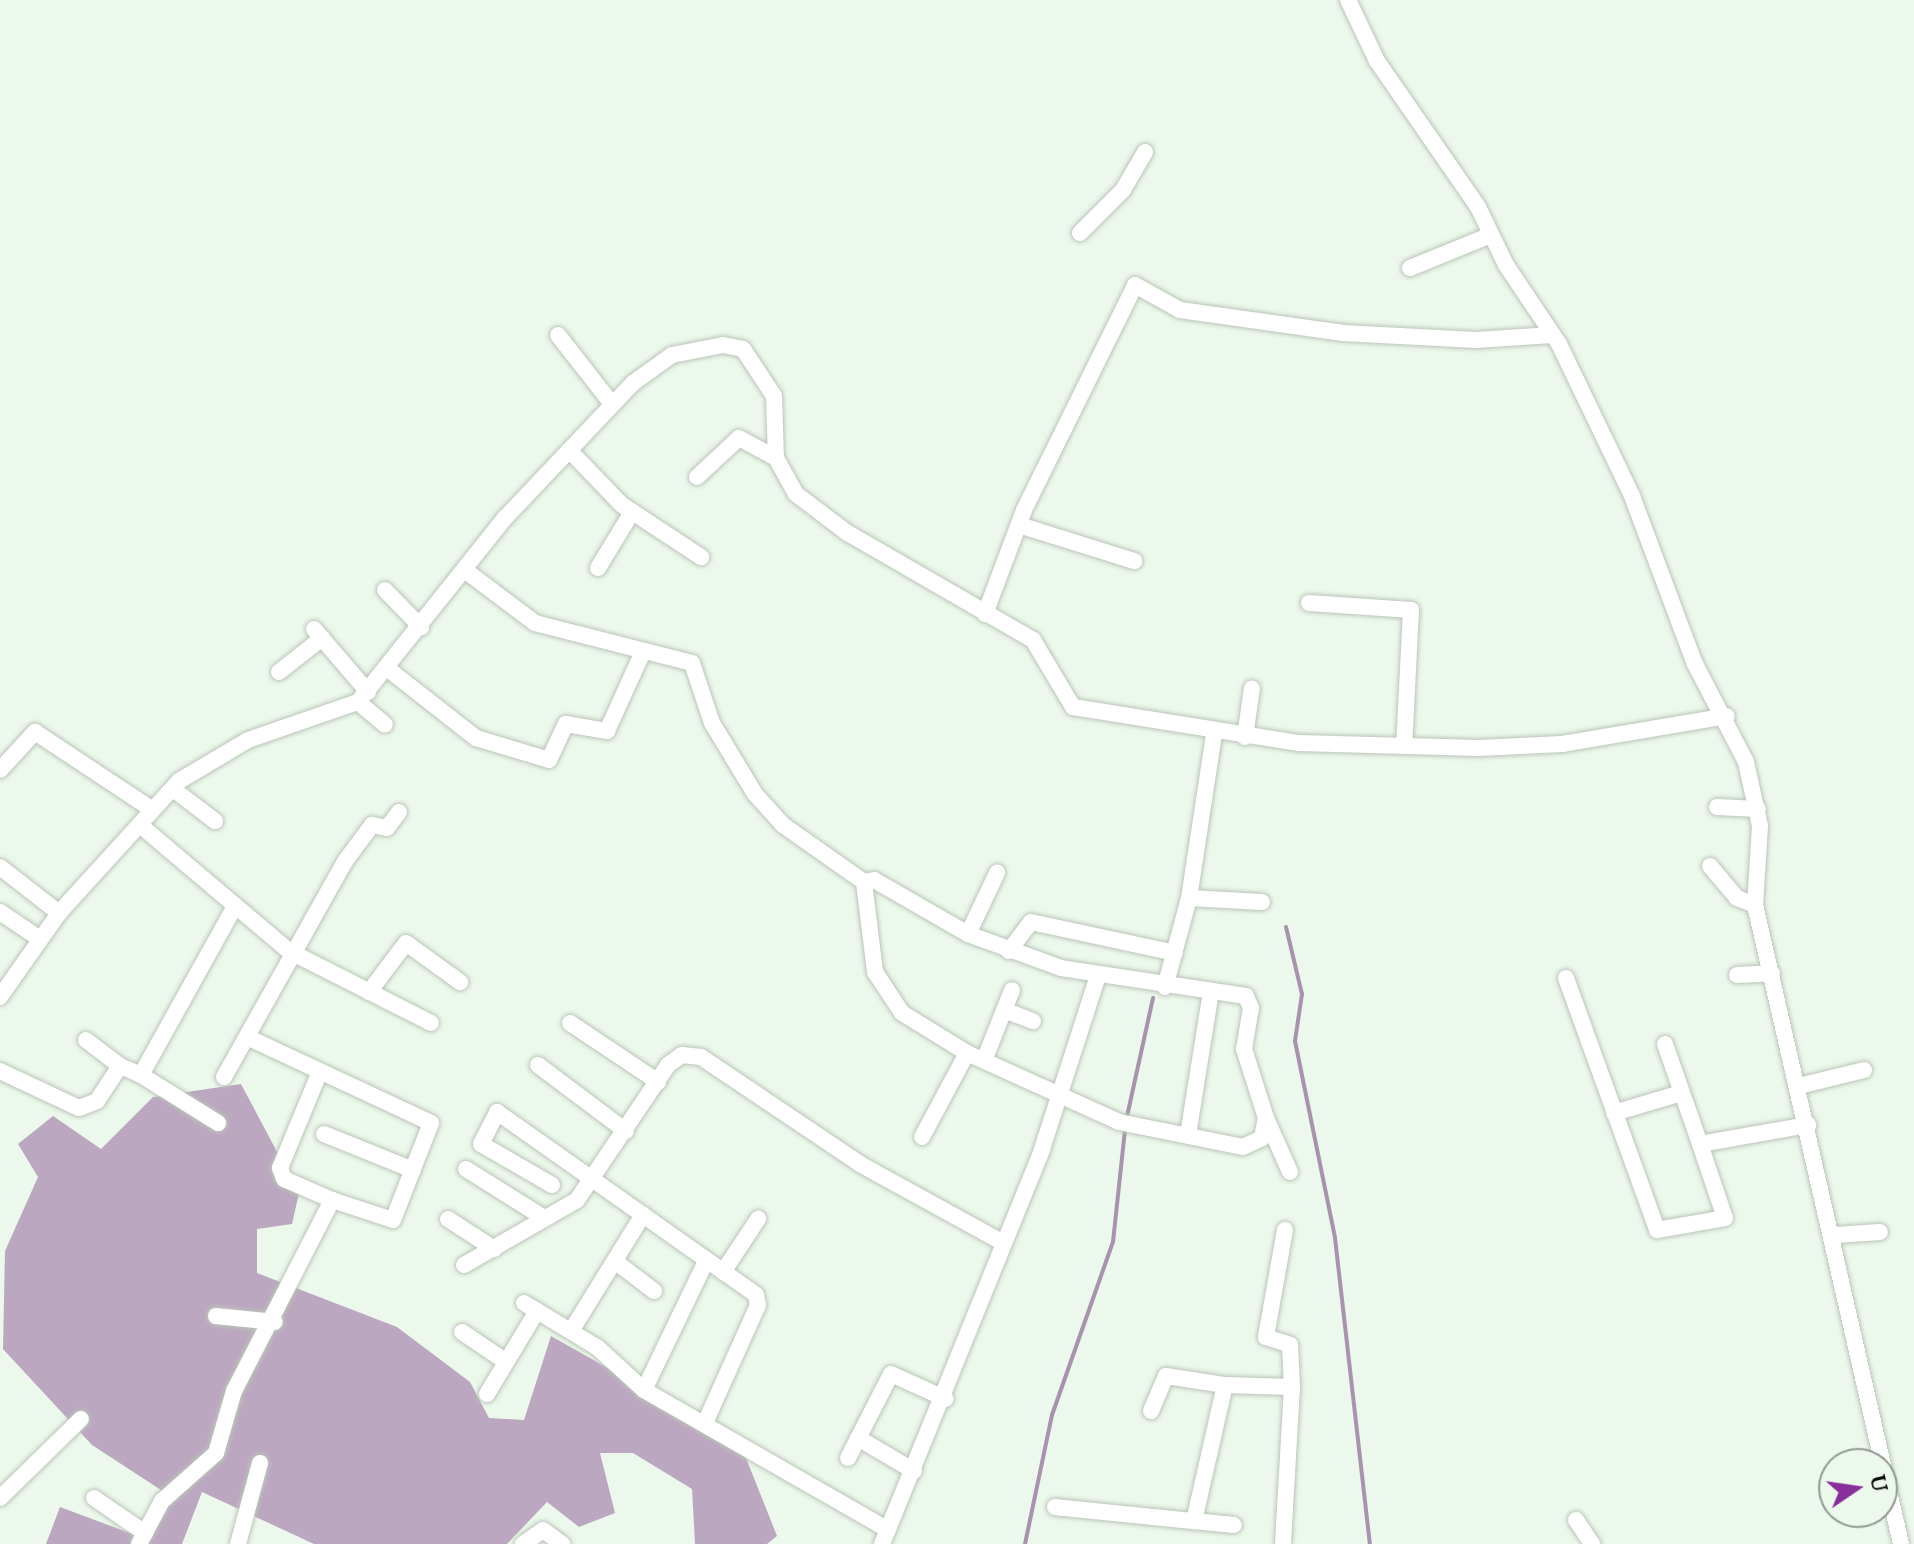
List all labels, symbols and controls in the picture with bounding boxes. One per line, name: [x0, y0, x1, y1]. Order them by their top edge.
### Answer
north arrow: [1818, 1448, 1898, 1528]
text: U: [1864, 1472, 1895, 1494]

